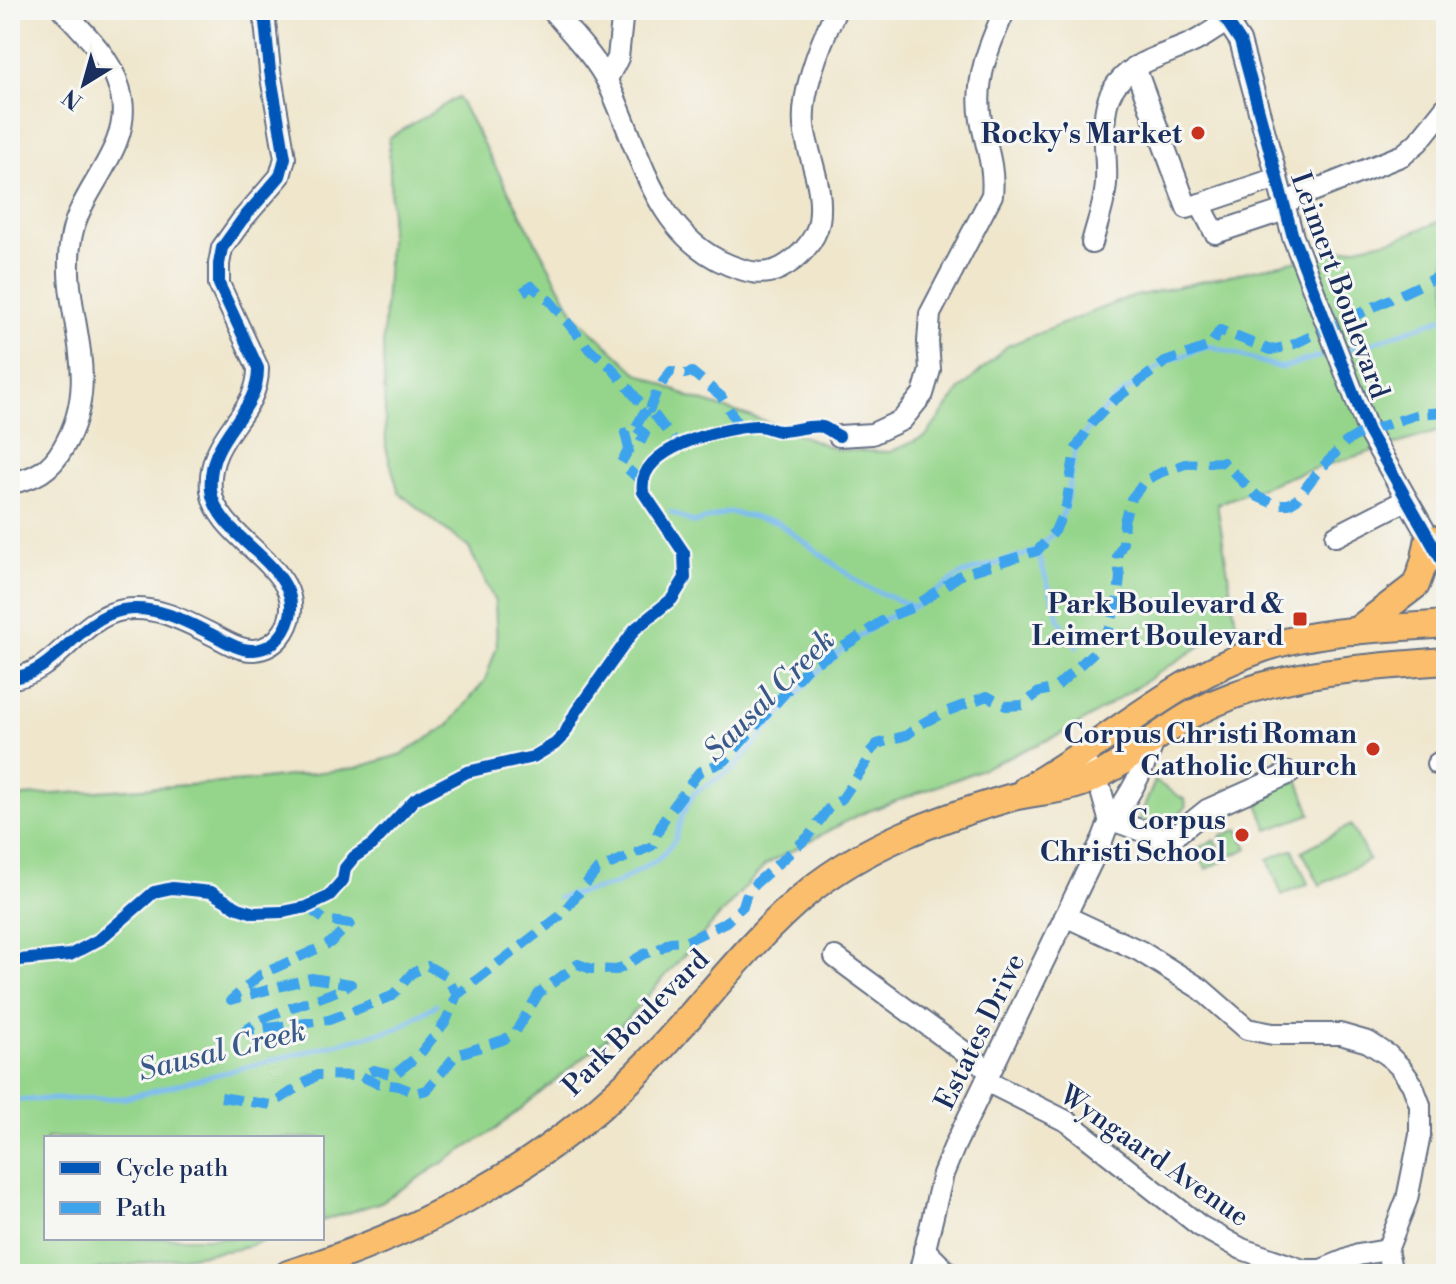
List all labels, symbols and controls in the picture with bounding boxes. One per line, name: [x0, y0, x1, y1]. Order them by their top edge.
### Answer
north arrow: [44, 44, 124, 124]
text: N: [57, 82, 88, 115]
place label: Rocky's Market: [981, 117, 1183, 152]
marker: Rocky's Market: [1189, 124, 1207, 142]
street label: Leimert Boulevard: [1282, 167, 1397, 404]
place label: Park Boulevard & Leimert Boulevard: [1032, 587, 1285, 654]
marker: Park Boulevard & Leimert Boulevard: [1291, 610, 1309, 628]
water label: Sausal Creek: [696, 622, 844, 770]
place label: Corpus Christi Roman Catholic Church: [1063, 717, 1357, 784]
marker: Corpus Christi Roman Catholic Church: [1364, 740, 1382, 758]
place label: Corpus Christi School: [1040, 803, 1226, 870]
marker: Corpus Christi School: [1233, 826, 1251, 844]
street label: Park Boulevard: [555, 942, 717, 1104]
street label: Estates Drive: [927, 948, 1033, 1116]
water label: Sausal Creek: [135, 1012, 310, 1090]
street label: Wyngaard Avenue: [1052, 1077, 1256, 1235]
legend: [44, 1136, 324, 1240]
text: Cycle path: [116, 1154, 228, 1184]
text: Path: [116, 1194, 166, 1224]

